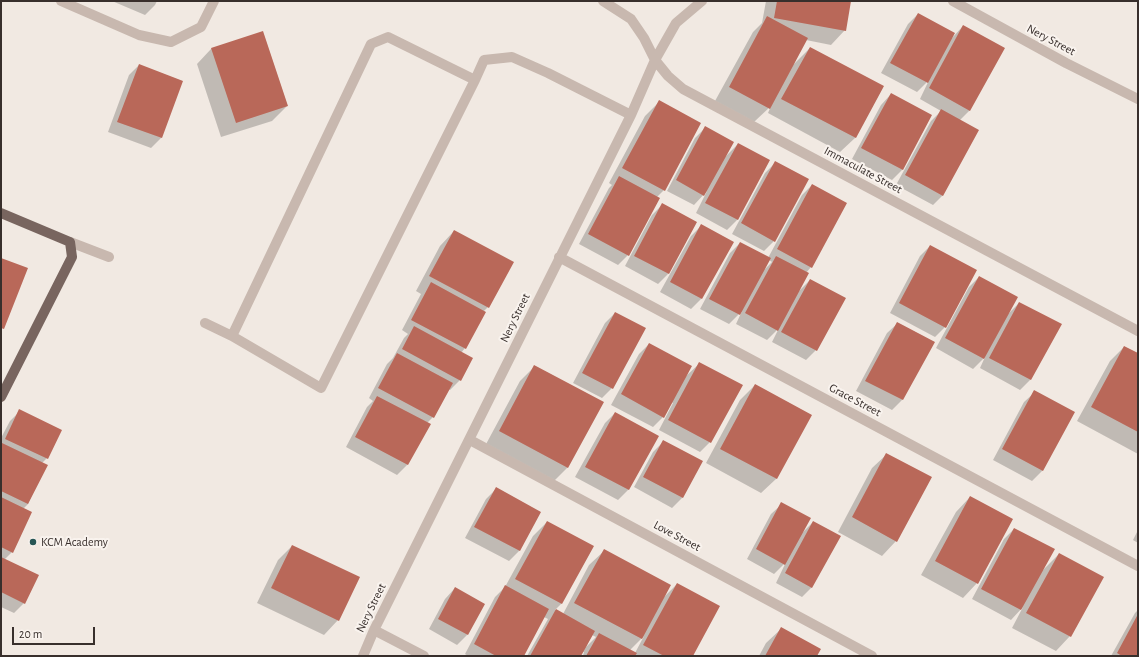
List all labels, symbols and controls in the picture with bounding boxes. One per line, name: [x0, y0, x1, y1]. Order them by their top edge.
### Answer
street label: Nery Street: [1024, 21, 1078, 59]
street label: Immaculate Street: [821, 143, 905, 197]
street label: Nery Street: [497, 291, 533, 345]
street label: Grace Street: [827, 380, 883, 420]
street label: Love Street: [651, 518, 703, 554]
place label: KCM Academy: [41, 535, 108, 549]
marker: KCM Academy: [28, 537, 38, 547]
street label: Nery Street: [353, 581, 389, 635]
scale bar: [14, 619, 97, 645]
text: 20 m: [19, 628, 42, 640]

